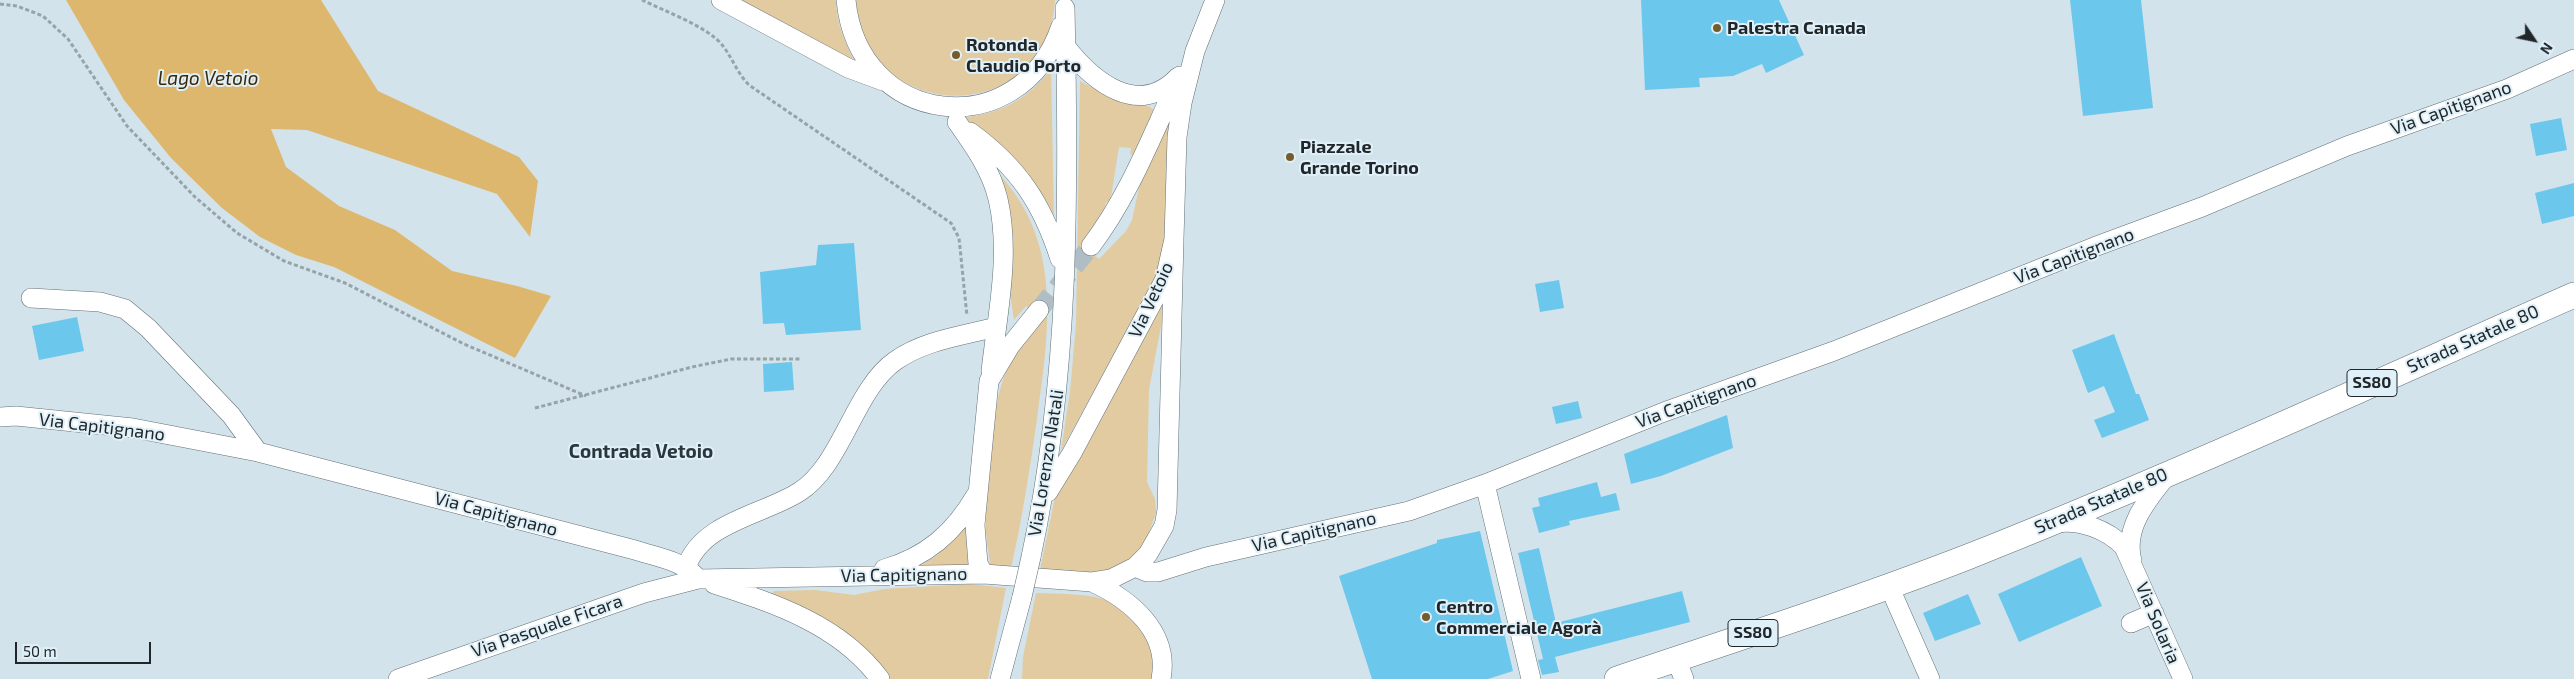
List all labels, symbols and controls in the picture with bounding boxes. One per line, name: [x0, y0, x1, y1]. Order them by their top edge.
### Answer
north arrow: [2509, 15, 2559, 65]
place label: Palestra Canada: [1727, 17, 1866, 39]
marker: Palestra Canada: [1711, 22, 1723, 34]
place label: Rotonda Claudio Porto: [966, 34, 1081, 76]
text: N: [2537, 40, 2557, 58]
marker: Rotonda Claudio Porto: [950, 49, 962, 61]
water label: Lago Vetoio: [158, 68, 258, 90]
street label: Via Capitignano: [2388, 76, 2514, 140]
place label: Piazzale Grande Torino: [1300, 136, 1419, 178]
marker: Piazzale Grande Torino: [1284, 151, 1296, 163]
street label: Via Capitignano: [2011, 223, 2137, 289]
street label: Via Vetoio: [1124, 259, 1178, 341]
street label: Strada Statale 80: [2404, 300, 2542, 378]
street label: Via Capitignano: [1633, 369, 1759, 433]
road number: SS80: [2347, 369, 2397, 396]
street label: Via Lorenzo Natali: [1024, 388, 1068, 538]
street label: Via Capitignano: [38, 409, 166, 445]
district label: Contrada Vetoio: [569, 441, 713, 463]
street label: Strada Statale 80: [2031, 463, 2171, 539]
street label: Via Capitignano: [432, 487, 560, 541]
street label: Via Capitignano: [1250, 507, 1378, 557]
street label: Via Capitignano: [840, 563, 968, 587]
street label: Via Solaria: [2131, 579, 2185, 667]
street label: Via Pasquale Ficara: [469, 590, 625, 662]
place label: Centro Commerciale Agorà: [1436, 596, 1602, 638]
marker: Centro Commerciale Agorà: [1420, 611, 1432, 623]
road number: SS80: [1728, 620, 1778, 646]
scale bar: [18, 632, 154, 664]
text: 50 m: [23, 642, 57, 660]

